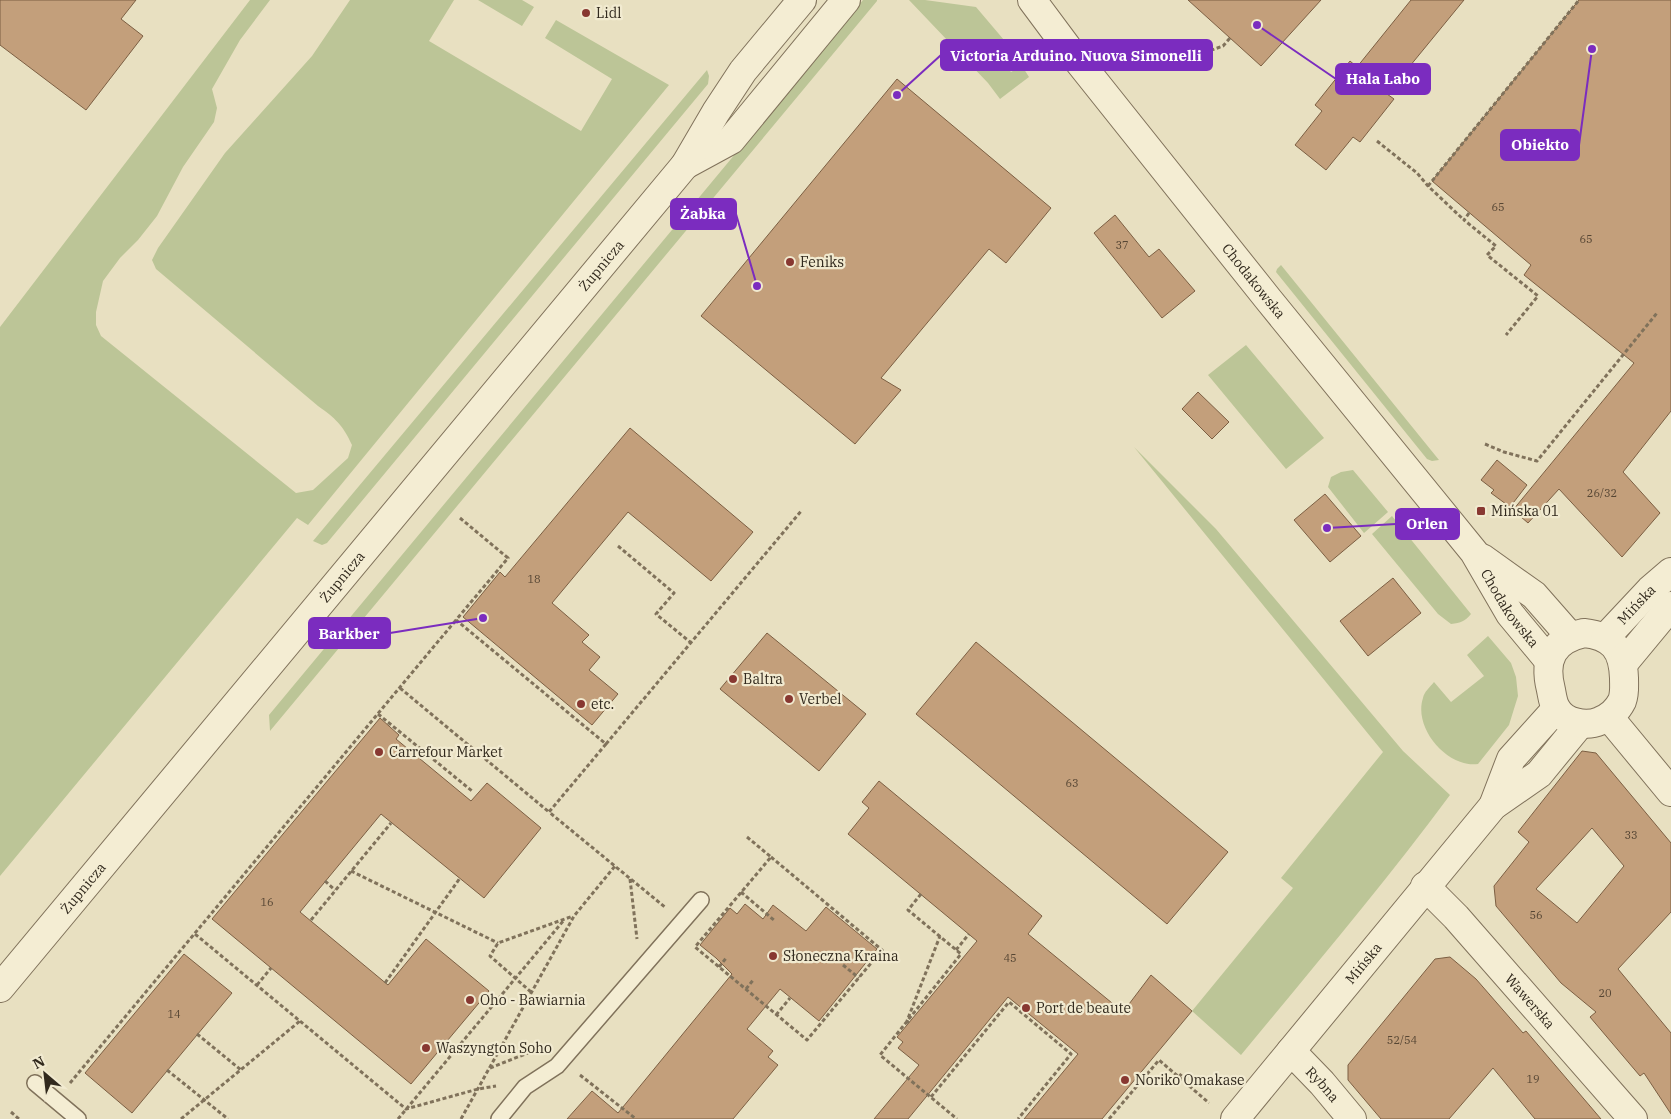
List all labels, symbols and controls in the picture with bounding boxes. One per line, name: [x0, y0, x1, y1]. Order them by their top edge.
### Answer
place label: Lidl: [596, 4, 621, 22]
marker: Lidl: [580, 7, 592, 19]
callout: Victoria Arduino. Nuova Simonelli: [941, 40, 1212, 70]
text: Victoria Arduino. Nuova Simonelli: [950, 46, 1202, 65]
callout: Hala Labo: [1336, 64, 1430, 94]
text: Hala Labo: [1346, 69, 1420, 88]
callout: Obiekto: [1501, 130, 1579, 160]
text: Obiekto: [1511, 135, 1569, 154]
callout: Żabka: [671, 199, 736, 229]
house number: 65: [1491, 200, 1505, 214]
text: Żabka: [680, 204, 726, 223]
house number: 65: [1579, 232, 1593, 246]
street label: Żupnicza: [575, 236, 628, 295]
house number: 37: [1115, 238, 1129, 252]
street label: Chodakowska: [1218, 240, 1290, 323]
place label: Feniks: [800, 253, 844, 271]
marker: Feniks: [784, 256, 796, 268]
house number: 26/32: [1587, 486, 1617, 500]
place label: Mińska 01: [1491, 502, 1559, 520]
marker: Mińska 01: [1475, 505, 1487, 517]
callout: Orlen: [1396, 509, 1459, 539]
text: Orlen: [1406, 514, 1448, 533]
street label: Żupnicza: [316, 547, 369, 606]
street label: Chodakowska: [1477, 566, 1543, 651]
house number: 18: [527, 572, 541, 586]
street label: Mińska: [1613, 580, 1659, 628]
callout: Barkber: [309, 618, 390, 648]
text: Barkber: [318, 624, 380, 643]
place label: Baltra: [743, 670, 783, 688]
marker: Baltra: [727, 673, 739, 685]
place label: Verbel: [799, 690, 841, 708]
marker: Verbel: [783, 693, 795, 705]
place label: etc.: [591, 695, 614, 713]
marker: etc.: [575, 698, 587, 710]
place label: Carrefour Market: [389, 743, 503, 761]
marker: Carrefour Market: [373, 746, 385, 758]
house number: 63: [1065, 776, 1079, 790]
house number: 33: [1624, 828, 1638, 842]
street label: Żupnicza: [57, 858, 110, 917]
house number: 16: [260, 895, 274, 909]
house number: 56: [1529, 908, 1543, 922]
street label: Mińska: [1341, 939, 1386, 987]
place label: Słoneczna Kraina: [783, 947, 899, 965]
marker: Słoneczna Kraina: [767, 950, 779, 962]
house number: 45: [1003, 951, 1017, 965]
street label: Wawerska: [1501, 970, 1559, 1033]
house number: 20: [1598, 986, 1612, 1000]
place label: Oho - Bawiarnia: [480, 991, 586, 1009]
marker: Oho - Bawiarnia: [464, 994, 476, 1006]
place label: Port de beaute: [1036, 999, 1131, 1017]
marker: Port de beaute: [1020, 1002, 1032, 1014]
house number: 14: [167, 1007, 181, 1021]
house number: 52/54: [1387, 1033, 1418, 1047]
place label: Waszyngton Soho: [436, 1039, 552, 1057]
marker: Waszyngton Soho: [420, 1042, 432, 1054]
north arrow: [20, 1049, 70, 1099]
text: N: [30, 1052, 48, 1073]
street label: Rybna: [1302, 1063, 1343, 1106]
place label: Noriko Omakase: [1135, 1071, 1245, 1089]
house number: 19: [1526, 1072, 1540, 1086]
marker: Noriko Omakase: [1119, 1074, 1131, 1086]

